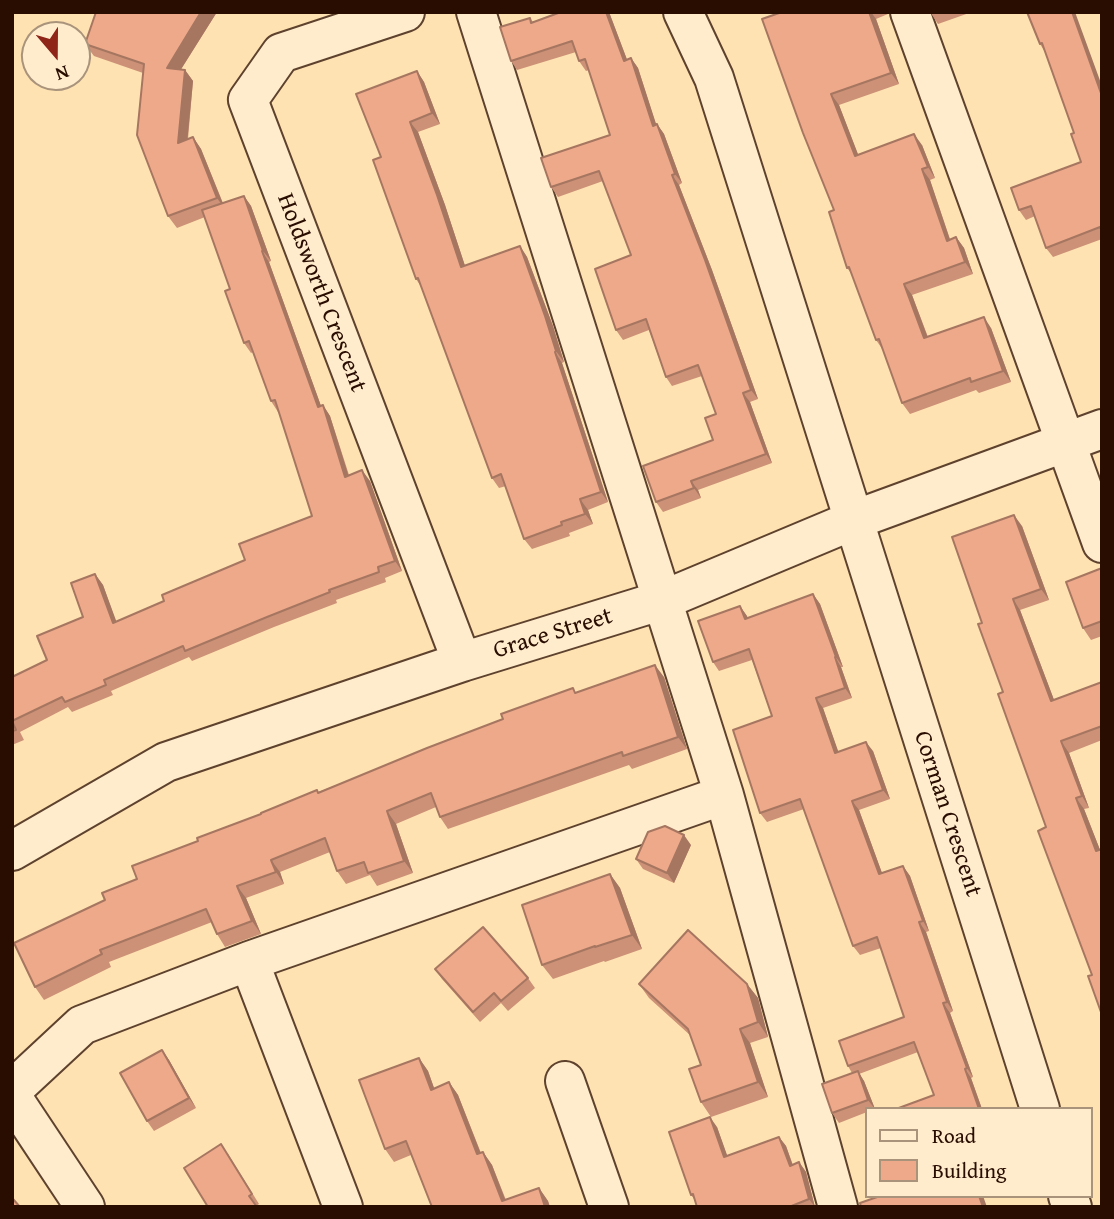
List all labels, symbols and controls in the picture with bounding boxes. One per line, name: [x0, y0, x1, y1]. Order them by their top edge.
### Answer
north arrow: [21, 21, 91, 91]
text: N: [52, 59, 73, 89]
street label: Holdsworth Crescent: [270, 190, 372, 396]
street label: Grace Street: [490, 602, 616, 666]
street label: Corman Crescent: [907, 728, 987, 900]
legend: [866, 1107, 1093, 1198]
text: Road: [932, 1120, 976, 1151]
text: Building: [932, 1155, 1006, 1186]

